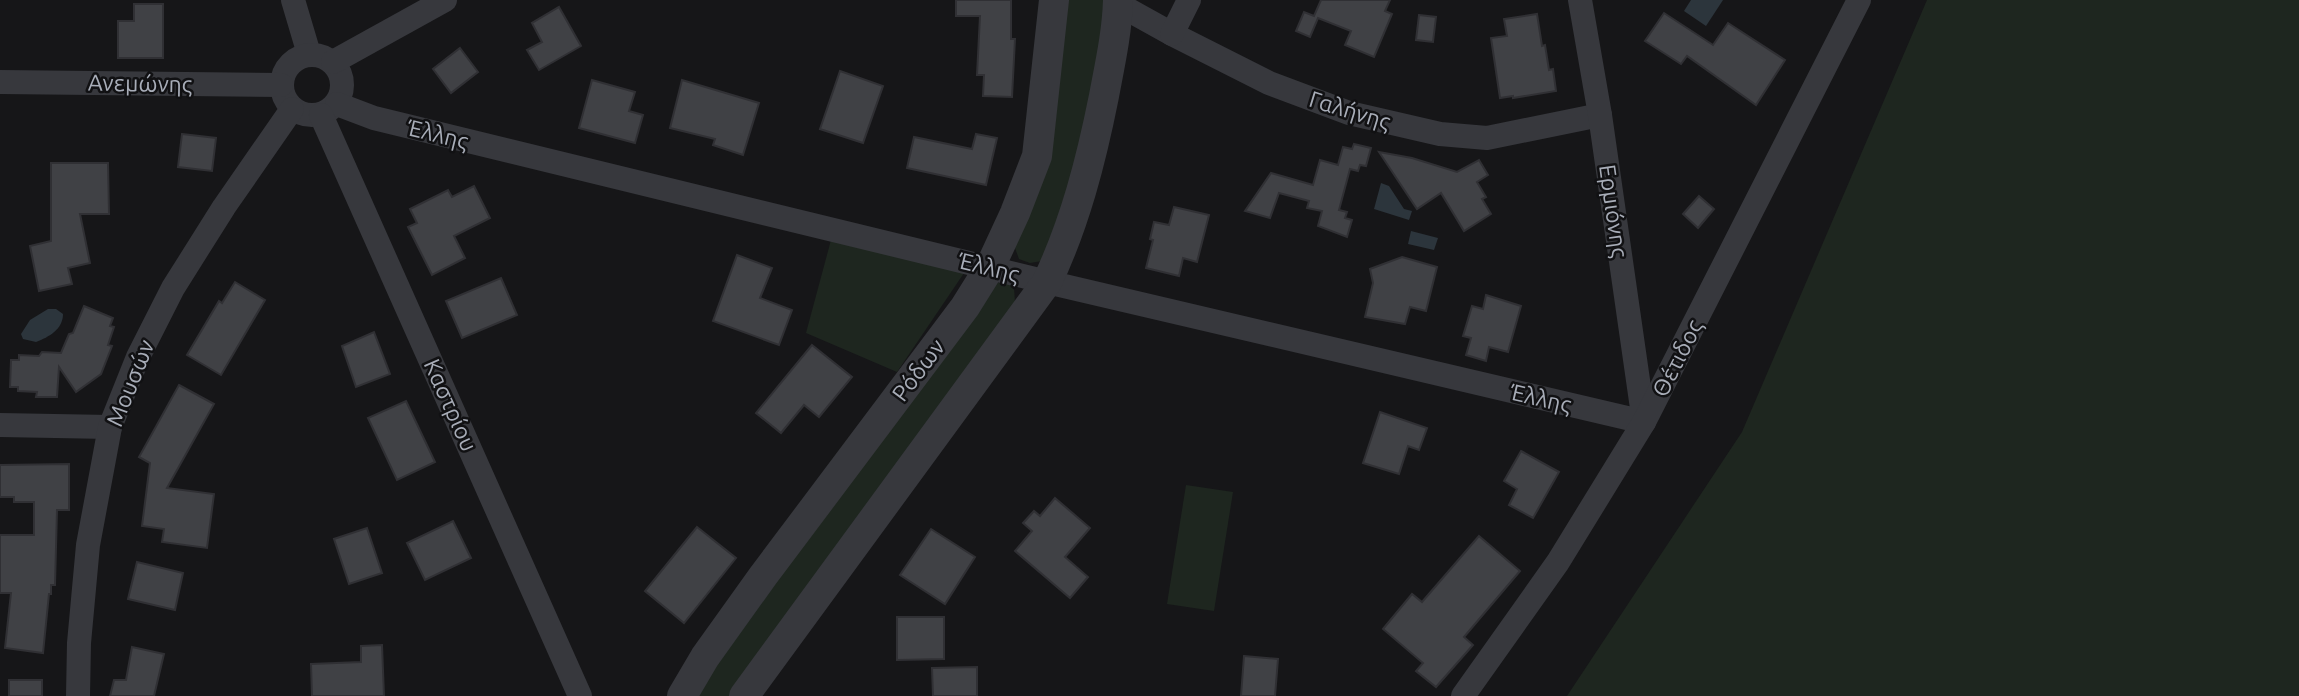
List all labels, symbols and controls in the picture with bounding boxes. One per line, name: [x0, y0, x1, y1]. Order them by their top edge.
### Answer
street label: Ανεμώνης: [88, 70, 192, 97]
street label: Γαλήνης: [1306, 86, 1394, 135]
street label: Έλλης: [404, 114, 471, 155]
street label: Ερμιόνης: [1594, 163, 1633, 259]
street label: Έλλης: [955, 247, 1022, 288]
street label: Θέτιδος: [1647, 316, 1708, 401]
street label: Ρόδων: [887, 334, 949, 406]
street label: Μουσών: [101, 336, 159, 430]
street label: Καστρίου: [420, 355, 482, 455]
street label: Έλλης: [1507, 379, 1574, 418]

